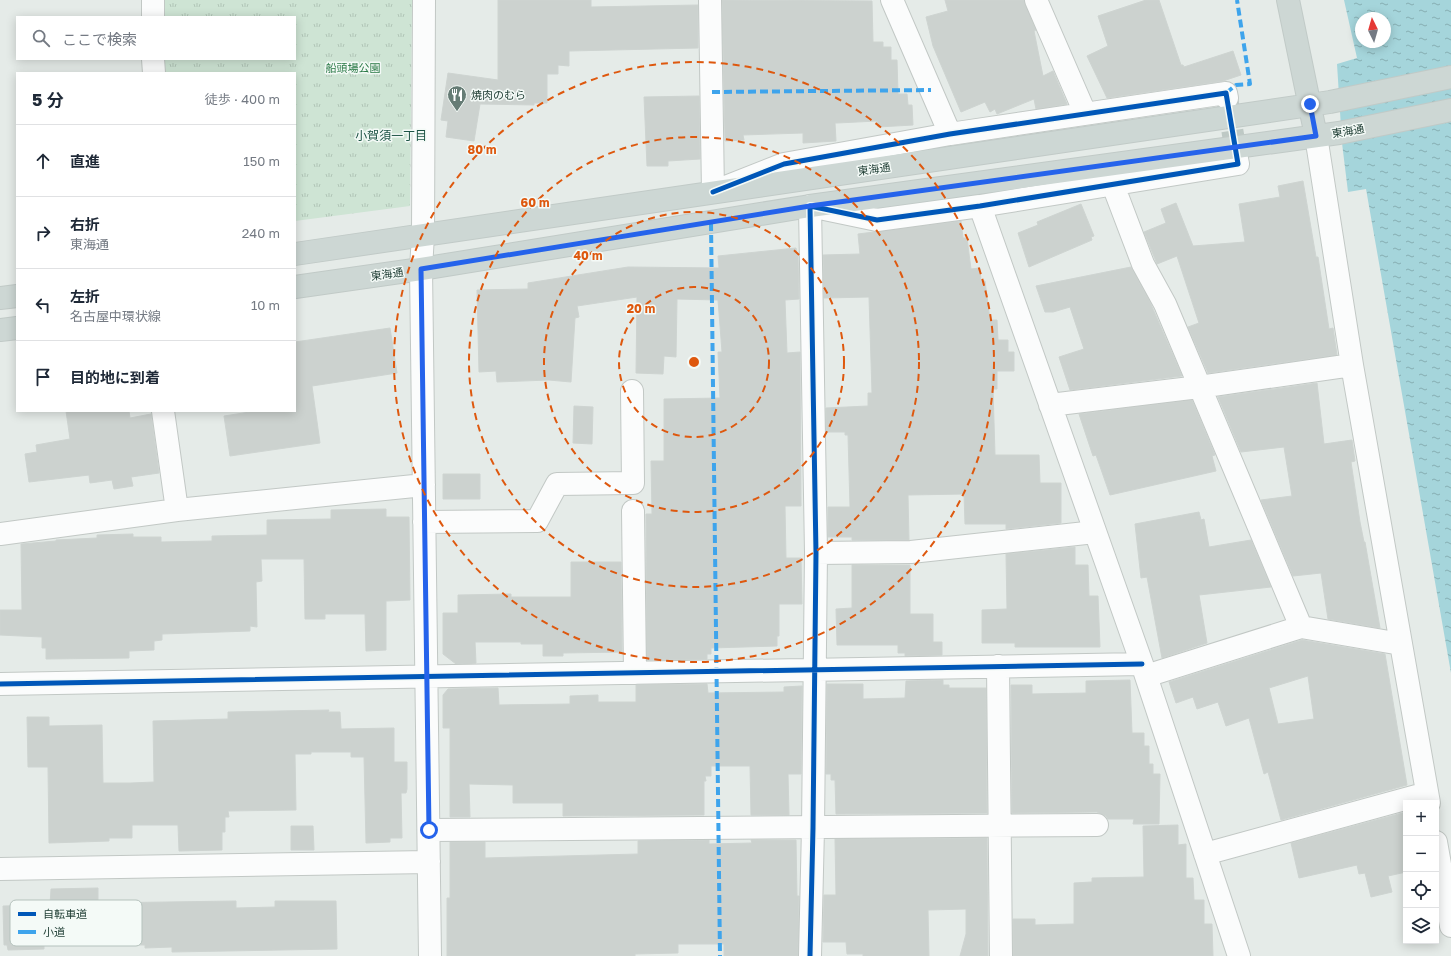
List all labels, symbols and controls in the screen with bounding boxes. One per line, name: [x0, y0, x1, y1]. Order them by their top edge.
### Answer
north arrow: [1355, 12, 1391, 48]
search box: [16, 16, 296, 60]
icon: search: [30, 27, 52, 49]
text: ここで検索: [62, 30, 137, 48]
park label: 船頭場公園: [326, 61, 381, 74]
restaurant icon: 焼肉のむら: [446, 84, 468, 112]
place label: 焼肉のむら: [471, 88, 526, 101]
text: 5 分: [32, 89, 64, 110]
text: 徒歩 · 400 m: [205, 91, 280, 107]
route end: [1301, 95, 1319, 113]
street label: 東海通: [1331, 121, 1365, 140]
district label: 小賀須一丁目: [355, 128, 427, 143]
text: 80 m: [468, 142, 496, 157]
icon: ahead: [32, 150, 54, 172]
text: 直進: [70, 152, 100, 170]
text: 150 m: [243, 153, 280, 169]
street label: 東海通: [857, 160, 891, 177]
text: 60 m: [521, 195, 549, 210]
text: 右折: [70, 215, 100, 233]
icon: right: [32, 222, 54, 244]
text: 240 m: [242, 225, 280, 241]
text: 東海通: [70, 236, 109, 252]
text: 40 m: [574, 248, 602, 263]
street label: 東海通: [370, 265, 404, 282]
text: 左折: [70, 287, 100, 305]
icon: left: [32, 294, 54, 316]
text: 10 m: [251, 297, 280, 313]
text: 20 m: [627, 301, 655, 316]
text: 名古屋中環状線: [70, 308, 161, 324]
centre of rings: [687, 355, 701, 369]
icon: arrive: [32, 366, 54, 388]
text: 目的地に到着: [70, 368, 160, 386]
map controls: [1403, 800, 1439, 944]
button: +: [1403, 800, 1439, 836]
route start: [420, 821, 438, 839]
button: −: [1403, 836, 1439, 872]
button: locate: [1403, 872, 1439, 908]
legend: [10, 900, 142, 946]
text: 自転車道: [43, 907, 87, 920]
button: layers: [1403, 908, 1439, 944]
text: 小道: [43, 925, 65, 938]

